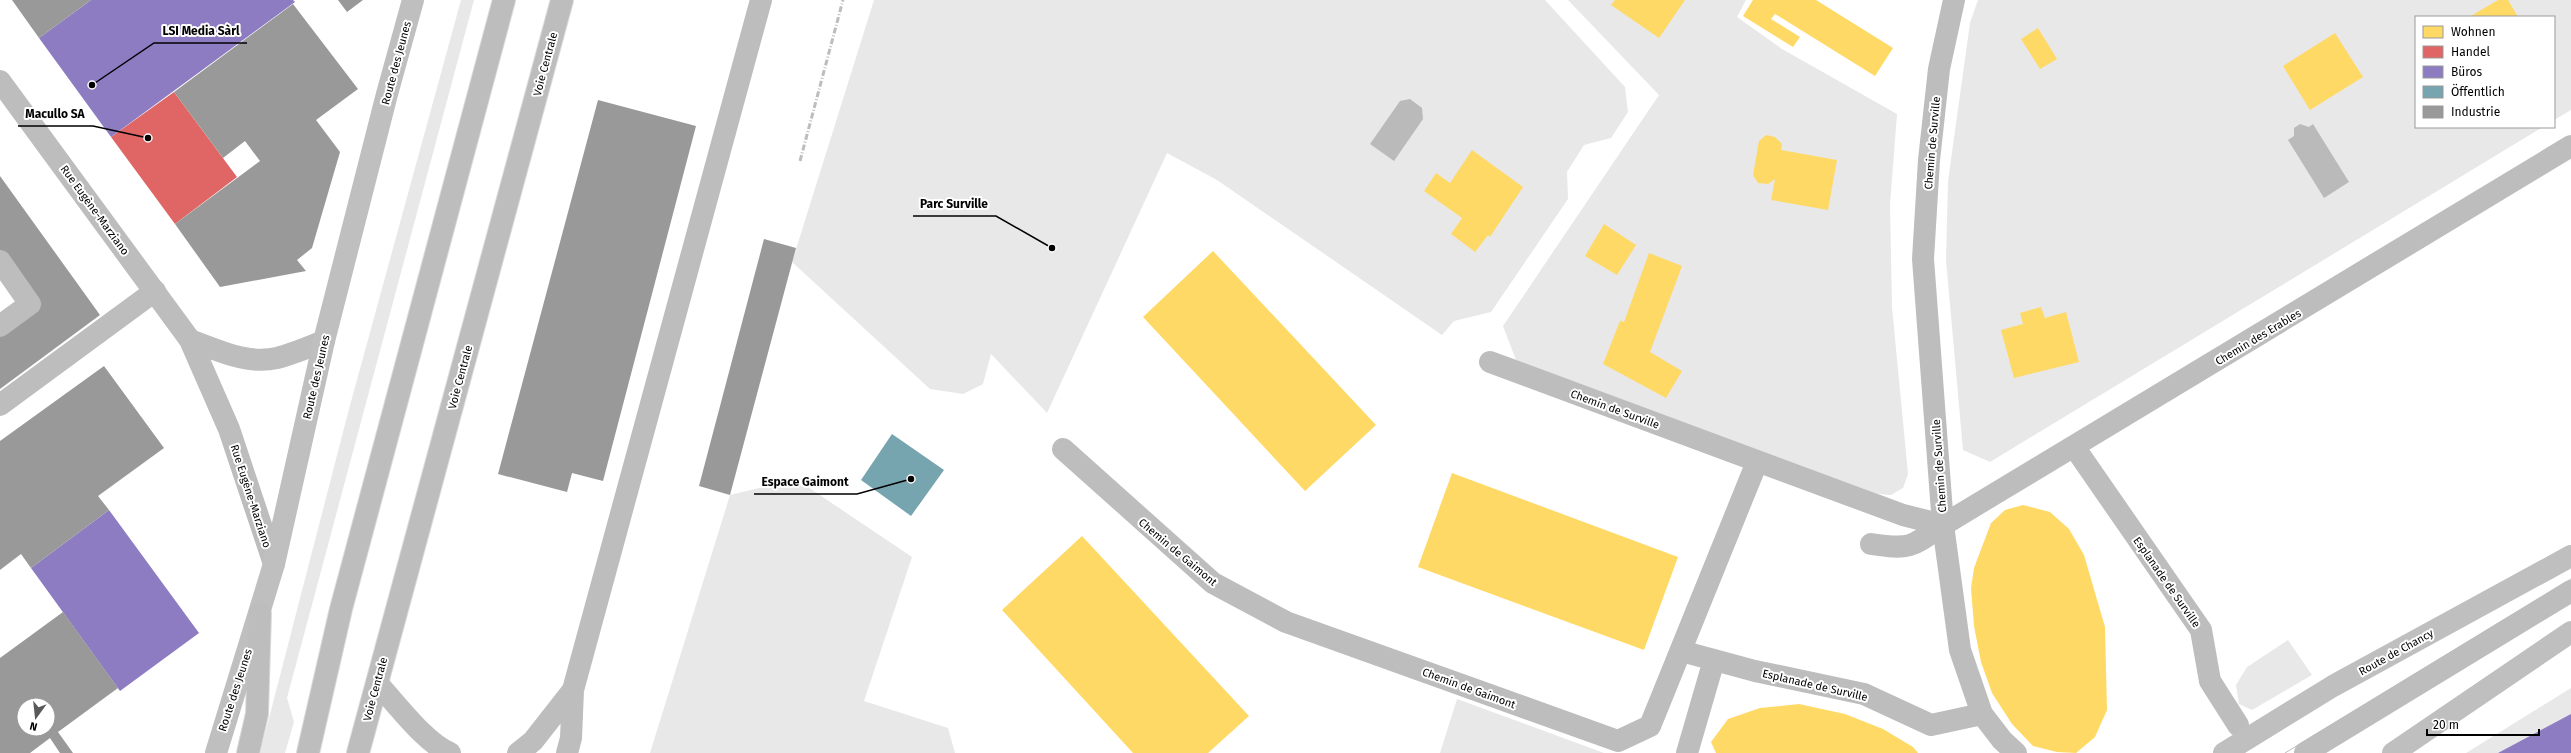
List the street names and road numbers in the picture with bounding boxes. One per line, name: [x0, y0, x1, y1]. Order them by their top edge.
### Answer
street label: Route des Jeunes: [379, 20, 414, 106]
street label: Voie Centrale: [531, 31, 560, 97]
street label: Chemin de Surville: [1922, 96, 1943, 190]
street label: Rue Eugène-Marziano: [58, 163, 132, 258]
street label: Chemin des Erables: [2213, 307, 2303, 368]
street label: Route des Jeunes: [300, 334, 332, 420]
street label: Voie Centrale: [446, 344, 475, 410]
street label: Chemin de Surville: [1569, 387, 1661, 432]
street label: Chemin de Surville: [1930, 419, 1949, 513]
street label: Rue Eugène-Marziano: [228, 443, 273, 549]
street label: Chemin de Gaimont: [1136, 516, 1219, 589]
street label: Esplanade de Surville: [2130, 534, 2203, 630]
street label: Route de Chancy: [2357, 626, 2436, 678]
street label: Route des Jeunes: [216, 647, 255, 733]
street label: Voie Centrale: [361, 656, 390, 722]
street label: Chemin de Gaimont: [1420, 666, 1517, 711]
street label: Esplanade de Surville: [1761, 667, 1869, 704]

